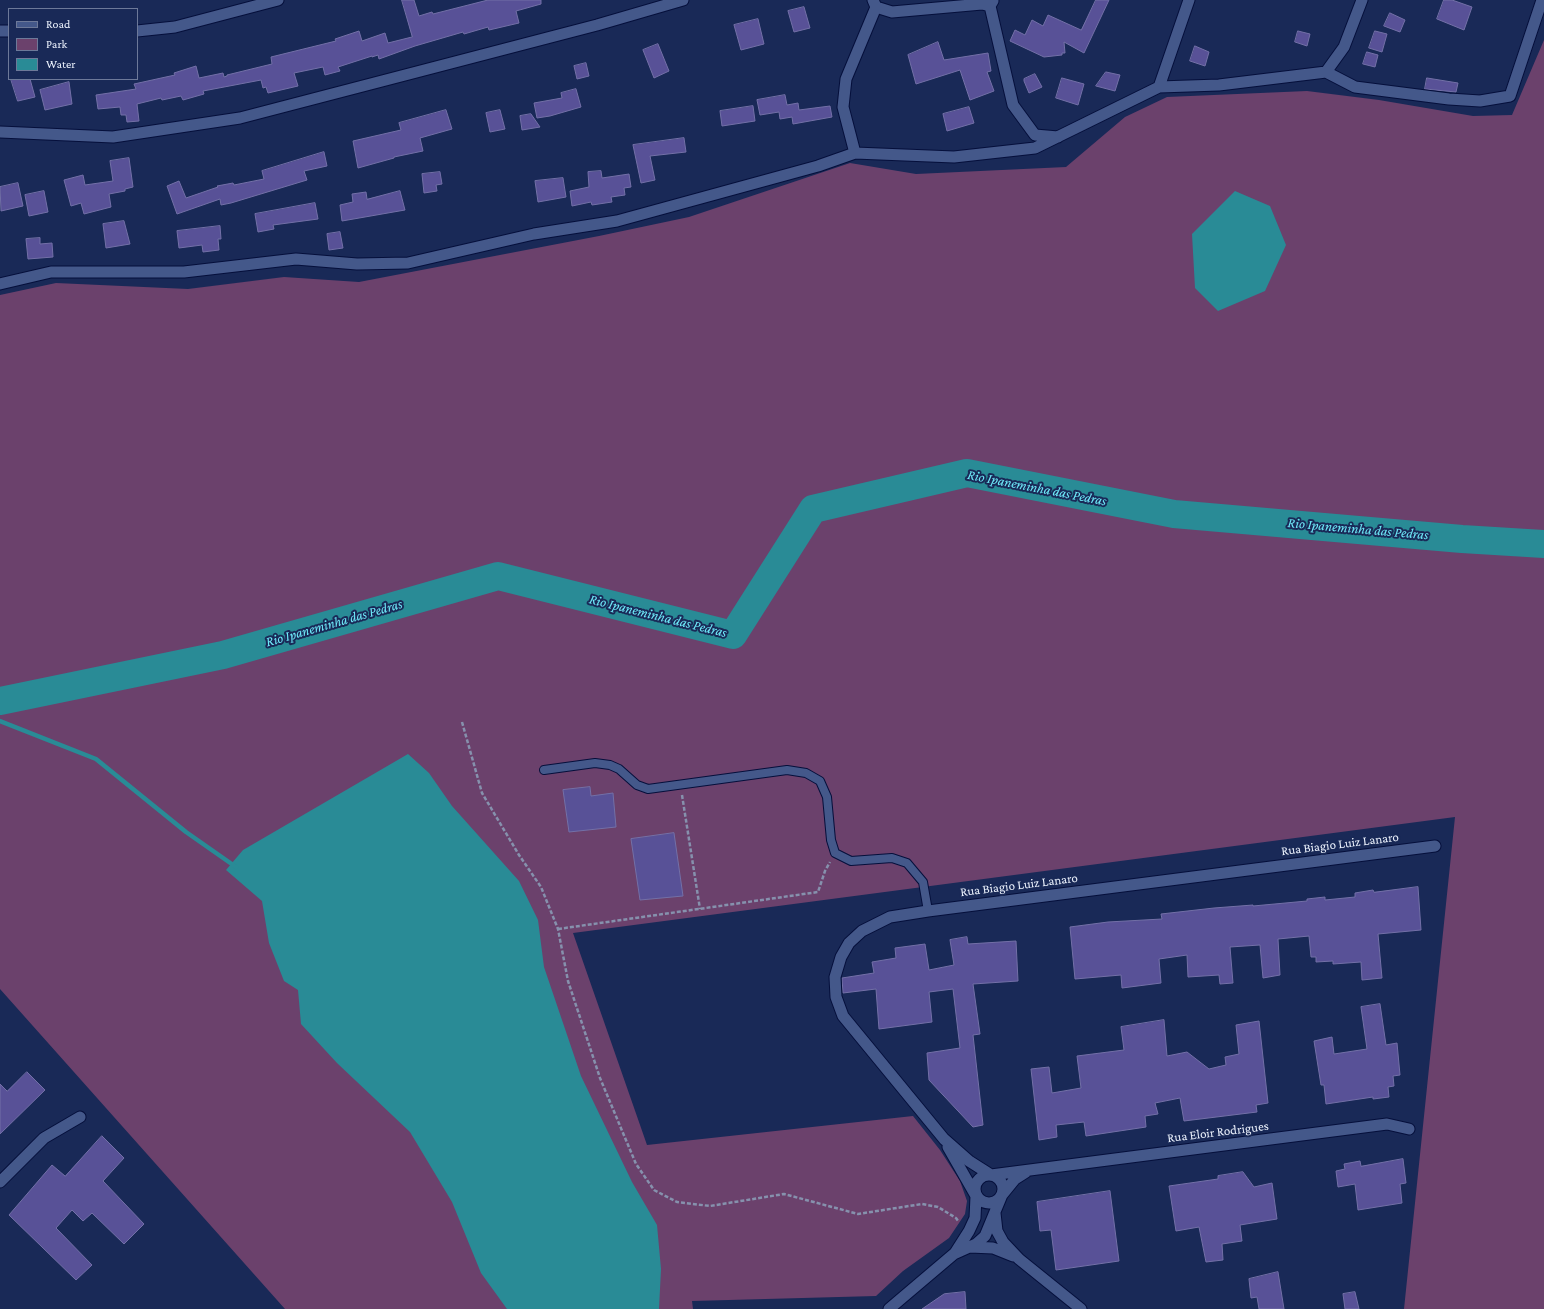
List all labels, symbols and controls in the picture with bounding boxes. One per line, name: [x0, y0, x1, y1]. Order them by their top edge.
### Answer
legend: [8, 8, 138, 80]
text: Road: [46, 17, 70, 31]
text: Park: [46, 37, 67, 51]
text: Water: [46, 57, 75, 71]
water label: Rio Ipaneminha das Pedras: [966, 466, 1108, 510]
water label: Rio Ipaneminha das Pedras: [1287, 514, 1429, 544]
water label: Rio Ipaneminha das Pedras: [587, 591, 729, 641]
water label: Rio Ipaneminha das Pedras: [264, 595, 404, 651]
street label: Rua Biagio Luiz Lanaro: [1280, 829, 1400, 859]
street label: Rua Biagio Luiz Lanaro: [959, 870, 1079, 900]
street label: Rua Eloir Rodrigues: [1166, 1118, 1270, 1146]

